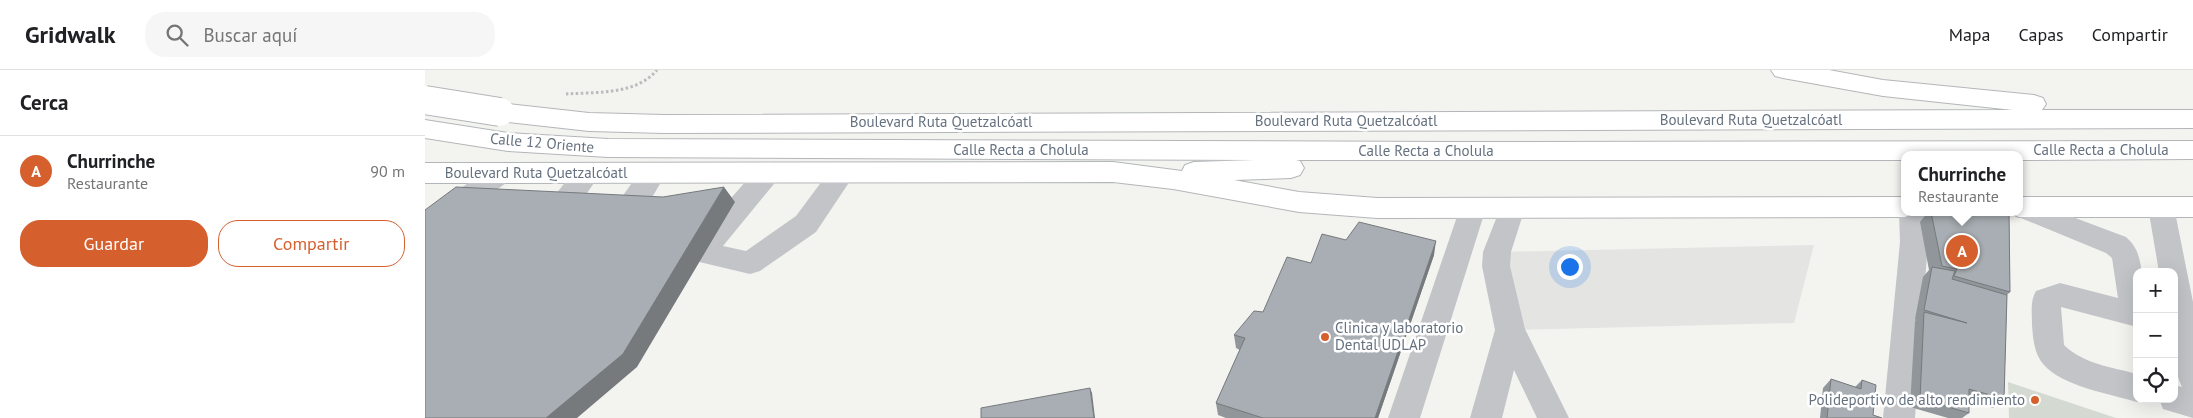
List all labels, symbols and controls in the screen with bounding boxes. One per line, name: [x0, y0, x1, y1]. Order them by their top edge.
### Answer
search box: [145, 12, 495, 57]
text: Gridwalk: [25, 19, 115, 50]
icon: search: [163, 21, 191, 49]
text: Buscar aquí: [203, 23, 297, 47]
text: Mapa: [1949, 23, 1991, 46]
text: Capas: [2019, 23, 2064, 46]
text: Compartir: [2092, 23, 2168, 46]
text: Cerca: [20, 89, 69, 116]
street label: Boulevard Ruta Quetzalcóatl: [1660, 110, 1843, 129]
street label: Boulevard Ruta Quetzalcóatl: [1255, 111, 1438, 130]
street label: Boulevard Ruta Quetzalcóatl: [850, 112, 1033, 131]
street label: Calle 12 Oriente: [489, 128, 595, 157]
street label: Calle Recta a Cholula: [953, 140, 1089, 159]
street label: Calle Recta a Cholula: [2033, 140, 2169, 159]
street label: Calle Recta a Cholula: [1358, 141, 1494, 160]
text: Churrinche: [67, 149, 155, 173]
popup: [1901, 151, 2023, 216]
text: A: [31, 161, 41, 181]
text: 90 m: [370, 161, 405, 181]
text: Churrinche: [1918, 162, 2006, 186]
street label: Boulevard Ruta Quetzalcóatl: [445, 163, 628, 182]
text: Restaurante: [67, 173, 148, 193]
text: Restaurante: [1918, 186, 1999, 206]
button: Guardar: [20, 220, 208, 267]
button: Compartir: [218, 220, 405, 267]
pin: A: [1946, 232, 1978, 270]
your location: [1557, 254, 1583, 280]
map controls: [2133, 268, 2178, 403]
button: +: [2133, 268, 2178, 313]
button: −: [2133, 313, 2178, 358]
place label: Clinica y laboratorio Dental UDLAP: [1335, 318, 1463, 354]
marker: Clinica y laboratorio Dental UDLAP: [1319, 331, 1331, 343]
button: locate: [2133, 358, 2178, 403]
place label: Polideportivo de alto rendimiento: [1809, 390, 2025, 409]
marker: Polideportivo de alto rendimiento: [2029, 394, 2041, 406]

